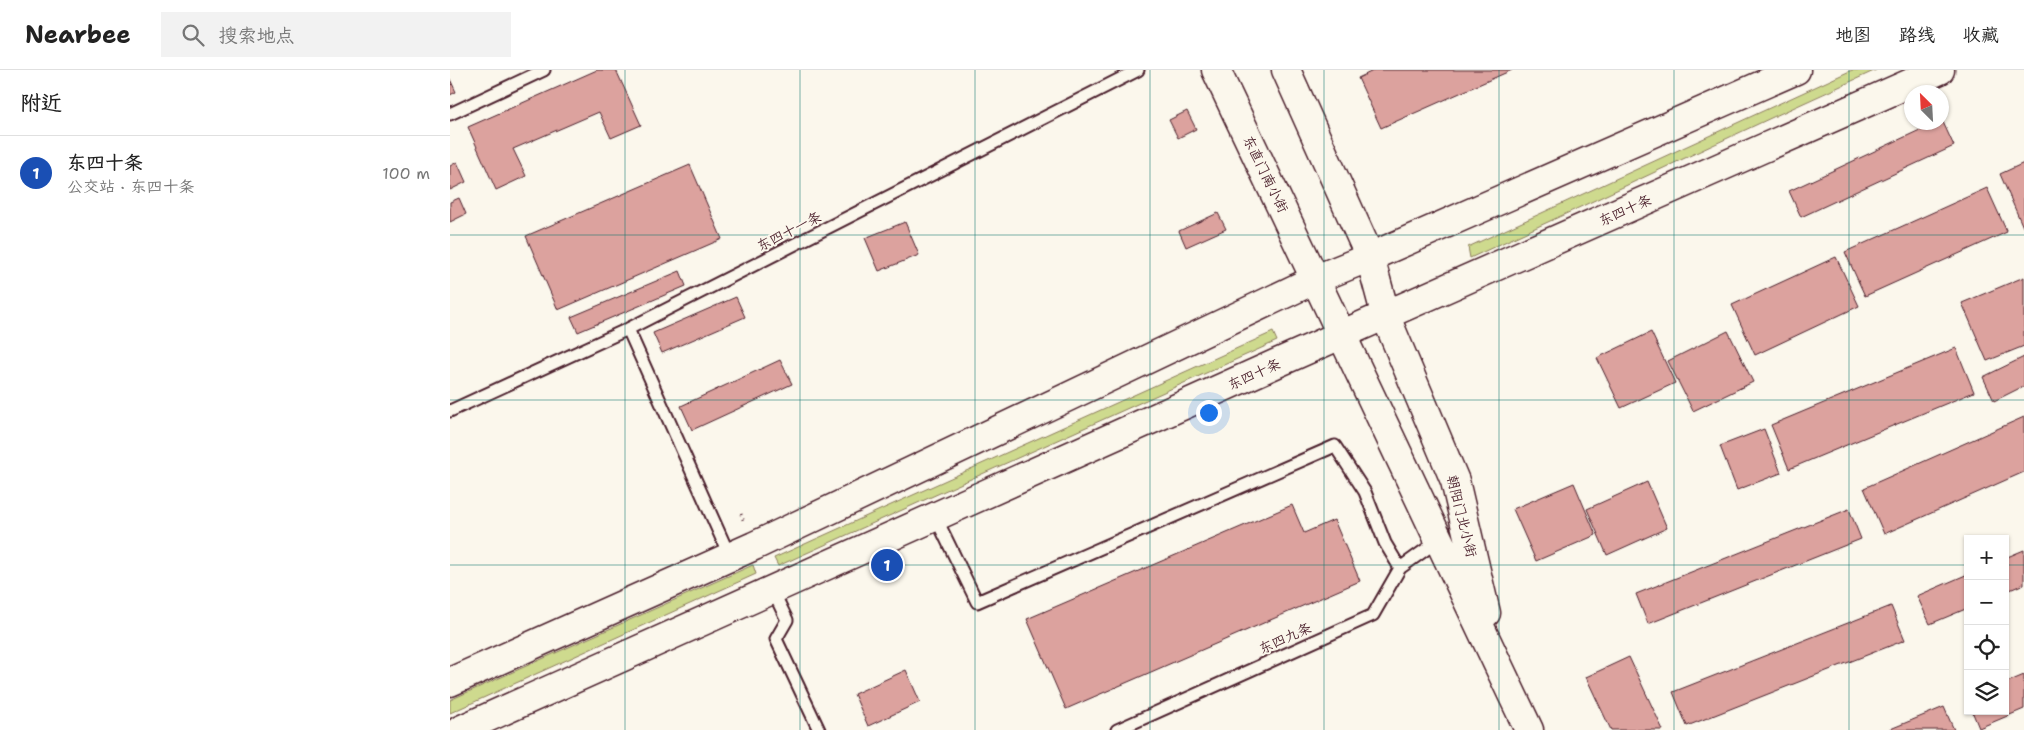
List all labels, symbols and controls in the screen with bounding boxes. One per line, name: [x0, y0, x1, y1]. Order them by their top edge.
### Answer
search box: [161, 12, 511, 57]
text: Nearbee: [25, 19, 131, 51]
icon: search: [179, 21, 207, 49]
text: 搜索地点: [219, 23, 295, 48]
text: 地图: [1835, 23, 1871, 47]
text: 路线: [1899, 23, 1935, 47]
text: 收藏: [1963, 23, 1999, 47]
north arrow: [1904, 85, 1949, 130]
text: 附近: [20, 89, 62, 117]
street label: 东直门南小街: [1239, 132, 1293, 216]
text: 东四十条: [67, 150, 143, 175]
text: 1: [32, 163, 40, 184]
text: 100 m: [382, 163, 430, 184]
text: 公交站 · 东四十条: [67, 176, 194, 197]
street label: 东四十条: [1596, 190, 1654, 230]
street label: 东四十一条: [754, 207, 824, 255]
street label: 东四十条: [1225, 354, 1283, 394]
your location: [1196, 400, 1222, 426]
street label: 朝阳门北小街: [1443, 473, 1481, 559]
map controls: [1964, 535, 2009, 715]
button: +: [1964, 535, 2009, 580]
pin: 1: [871, 546, 903, 584]
button: −: [1964, 580, 2009, 625]
street label: 东四九条: [1256, 618, 1314, 658]
button: locate: [1964, 625, 2009, 670]
button: layers: [1964, 670, 2009, 715]

